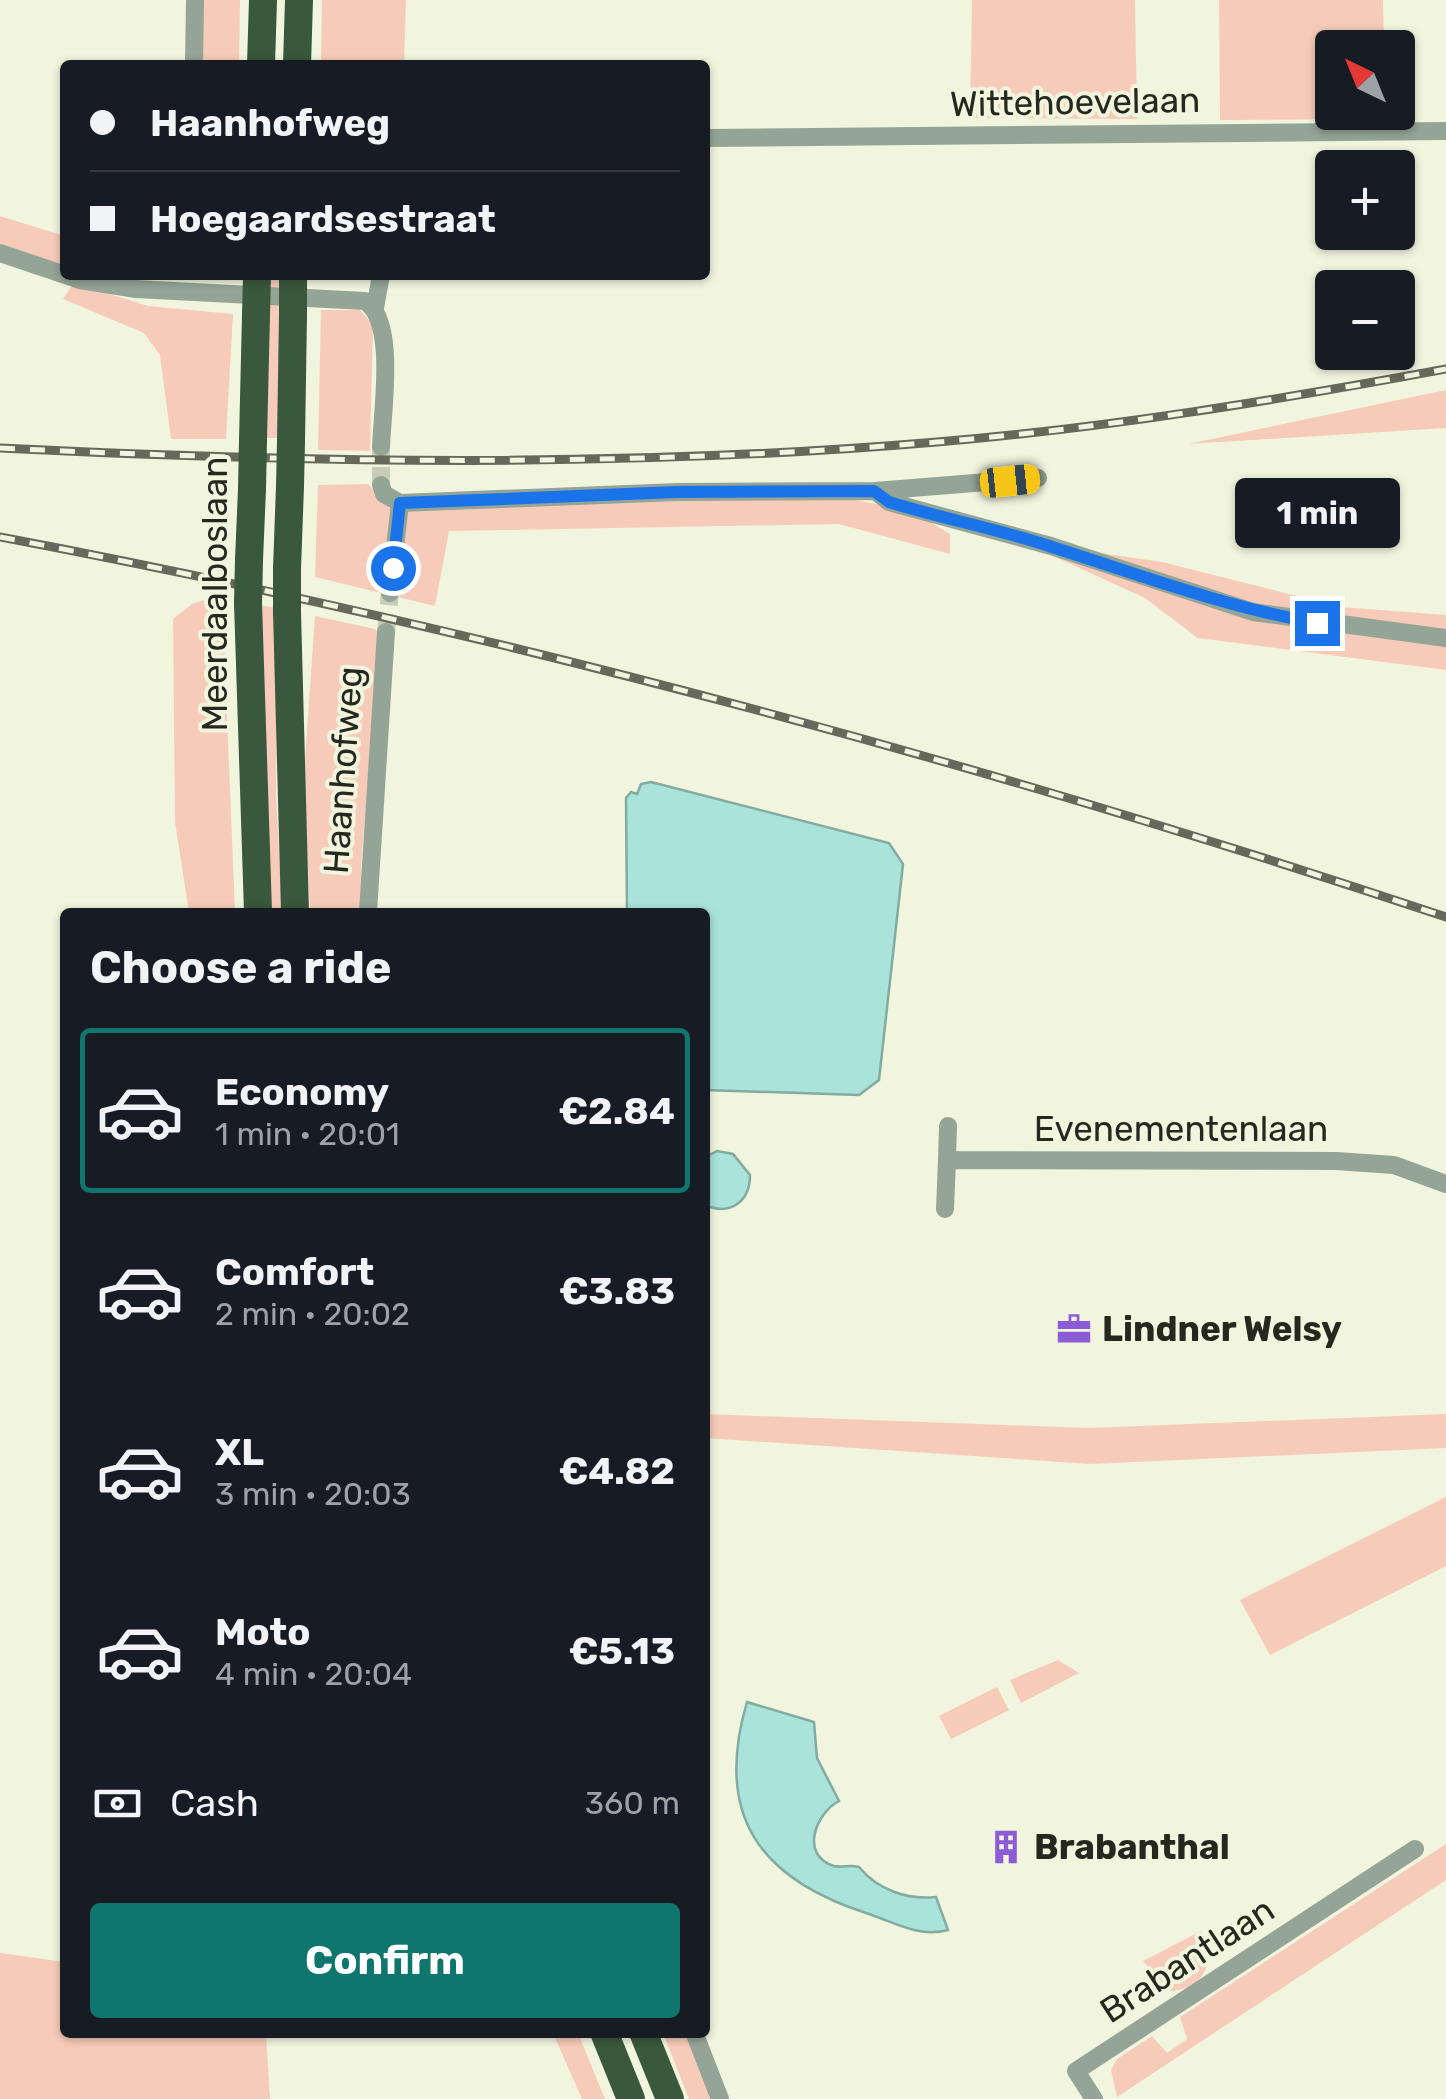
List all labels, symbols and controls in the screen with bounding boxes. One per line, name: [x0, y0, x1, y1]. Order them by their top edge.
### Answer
north arrow: [1315, 30, 1415, 130]
map controls: [1315, 30, 1415, 370]
street label: Wittehoevelaan: [949, 79, 1201, 125]
text: Haanhofweg: [150, 100, 390, 146]
button: +: [1315, 150, 1415, 250]
text: Hoegaardsestraat: [150, 196, 496, 242]
button: −: [1315, 270, 1415, 370]
street label: Meerdaalboslaan: [194, 456, 236, 732]
car: [979, 463, 1041, 499]
callout: 1 min: [1234, 478, 1400, 548]
text: 1 min: [1277, 494, 1358, 532]
route start: [371, 546, 416, 591]
route end: [1295, 601, 1340, 646]
street label: Haanhofweg: [315, 665, 371, 875]
text: Choose a ride: [90, 941, 392, 994]
icon: car: [95, 1066, 185, 1156]
text: Economy: [215, 1069, 389, 1115]
text: €2.84: [558, 1088, 675, 1134]
street label: Evenementenlaan: [1034, 1108, 1328, 1150]
text: 1 min · 20:01: [215, 1115, 400, 1153]
icon: car: [95, 1246, 185, 1336]
text: Comfort: [215, 1249, 374, 1295]
text: €3.83: [559, 1268, 675, 1314]
text: 2 min · 20:02: [215, 1295, 410, 1333]
place label: Lindner Welsy: [1102, 1308, 1342, 1350]
office icon: Lindner Welsy: [1055, 1310, 1093, 1348]
icon: car: [95, 1426, 185, 1516]
text: XL: [215, 1429, 264, 1475]
text: €4.82: [558, 1448, 675, 1494]
text: 3 min · 20:03: [215, 1475, 411, 1513]
icon: car: [95, 1606, 185, 1696]
text: Moto: [215, 1609, 311, 1655]
text: €5.13: [569, 1628, 675, 1674]
text: 4 min · 20:04: [215, 1655, 412, 1693]
icon: cash: [90, 1776, 145, 1831]
text: Cash: [170, 1780, 259, 1826]
text: 360 m: [585, 1784, 680, 1822]
place label: Brabanthal: [1034, 1826, 1230, 1868]
building icon: Brabanthal: [987, 1828, 1025, 1866]
street label: Brabantlaan: [1092, 1888, 1282, 2032]
button: Confirm: [90, 1903, 680, 2018]

